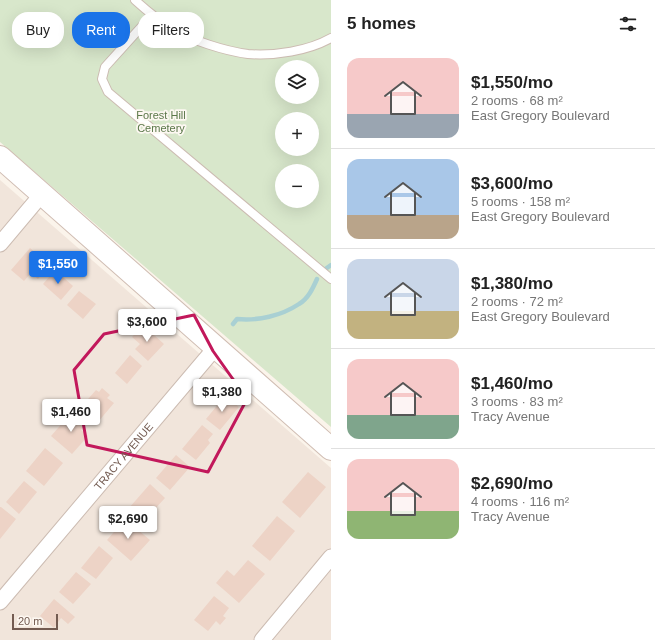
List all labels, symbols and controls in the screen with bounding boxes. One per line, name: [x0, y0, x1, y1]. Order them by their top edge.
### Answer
chip: Buy: [12, 12, 64, 48]
chip: Rent: [72, 12, 130, 48]
chip: Filters: [138, 12, 204, 48]
icon: filters: [617, 13, 639, 35]
text: 5 homes: [347, 14, 416, 33]
map controls: [275, 60, 319, 208]
button: layers: [275, 60, 319, 104]
text: $1,550/mo: [471, 73, 553, 92]
icon: home: [379, 74, 427, 122]
text: 2 rooms · 68 m²: [471, 93, 563, 108]
text: East Gregory Boulevard: [471, 108, 610, 123]
park label: Forest Hill Cemetery: [136, 109, 186, 134]
button: +: [275, 112, 319, 156]
button: −: [275, 164, 319, 208]
text: $3,600/mo: [471, 174, 553, 193]
icon: home: [379, 175, 427, 223]
text: 5 rooms · 158 m²: [471, 194, 570, 209]
text: East Gregory Boulevard: [471, 209, 610, 224]
pin: $1,550: [25, 251, 91, 285]
text: $1,550: [38, 256, 78, 271]
text: $1,380/mo: [471, 274, 553, 293]
icon: home: [379, 275, 427, 323]
text: 2 rooms · 72 m²: [471, 294, 563, 309]
pin: $3,600: [114, 309, 180, 343]
text: East Gregory Boulevard: [471, 309, 610, 324]
text: $3,600: [127, 314, 167, 329]
text: $1,460/mo: [471, 374, 553, 393]
icon: home: [379, 375, 427, 423]
pin: $1,380: [189, 379, 255, 413]
text: $1,380: [202, 384, 242, 399]
text: 3 rooms · 83 m²: [471, 394, 563, 409]
pin: $1,460: [38, 399, 104, 433]
text: $1,460: [51, 404, 91, 419]
text: Tracy Avenue: [471, 409, 550, 424]
street label: TRACY AVENUE: [92, 420, 155, 492]
text: $2,690/mo: [471, 474, 553, 493]
icon: home: [379, 475, 427, 523]
text: 4 rooms · 116 m²: [471, 494, 569, 509]
pin: $2,690: [95, 506, 161, 540]
text: Tracy Avenue: [471, 509, 550, 524]
text: $2,690: [108, 511, 148, 526]
scale bar: [12, 612, 58, 631]
text: 20 m: [18, 615, 42, 627]

